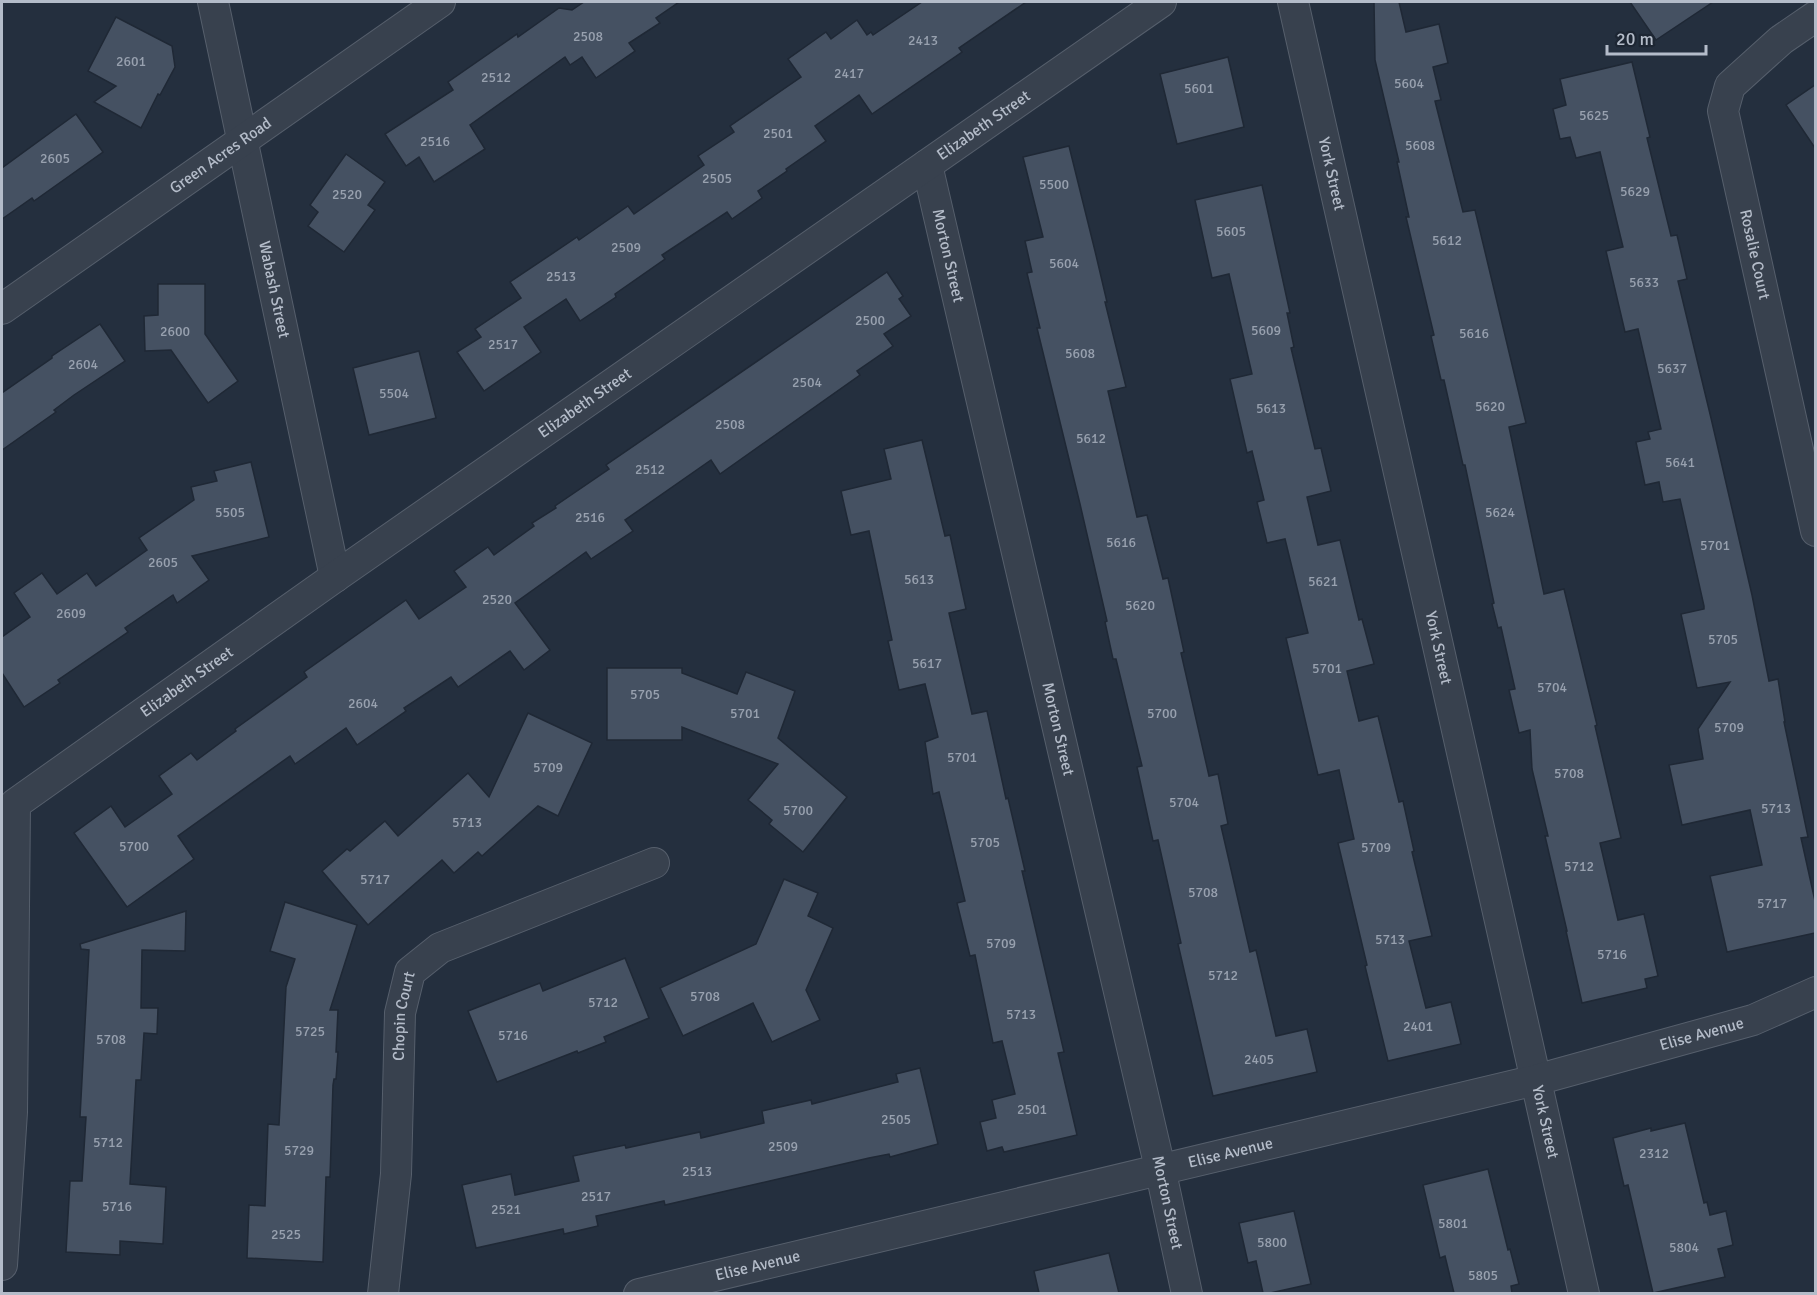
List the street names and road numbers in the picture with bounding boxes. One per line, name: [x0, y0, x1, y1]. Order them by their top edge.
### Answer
street label: Elizabeth Street: [933, 86, 1035, 165]
street label: Green Acres Road: [166, 113, 275, 198]
street label: York Street: [1314, 135, 1350, 213]
street label: Morton Street: [928, 207, 969, 305]
street label: Rosalie Court: [1735, 207, 1775, 302]
street label: Wabash Street: [254, 239, 294, 340]
street label: Elizabeth Street: [534, 363, 636, 443]
street label: York Street: [1421, 609, 1457, 687]
street label: Elizabeth Street: [136, 642, 238, 722]
street label: Morton Street: [1037, 680, 1079, 778]
street label: Chopin Court: [389, 969, 420, 1061]
street label: Elise Avenue: [1657, 1013, 1746, 1055]
street label: York Street: [1527, 1083, 1563, 1161]
street label: Elise Avenue: [1186, 1133, 1275, 1173]
street label: Morton Street: [1147, 1154, 1187, 1252]
street label: Elise Avenue: [713, 1246, 802, 1285]

